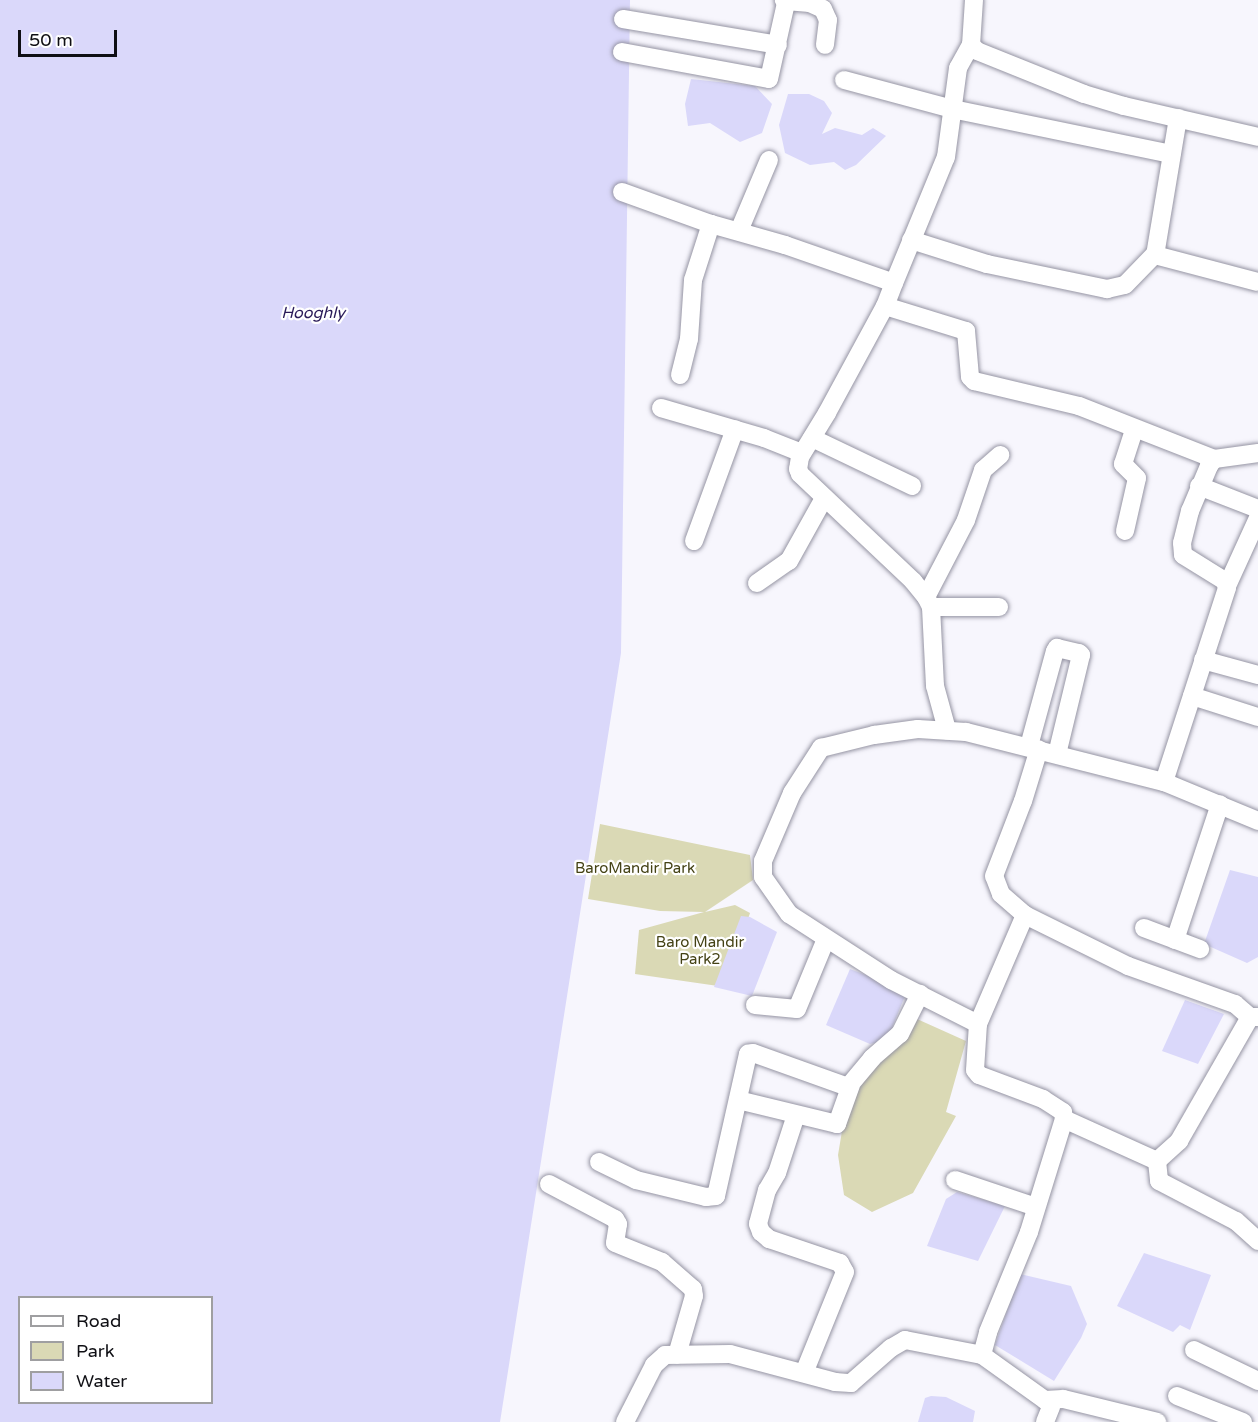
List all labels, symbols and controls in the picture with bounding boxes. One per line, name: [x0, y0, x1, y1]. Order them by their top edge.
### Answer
scale bar: [21, 18, 120, 56]
text: 50 m: [29, 29, 73, 51]
water label: Hooghly: [281, 303, 345, 323]
park label: BaroMandir Park: [575, 860, 695, 878]
park label: Baro Mandir Park2: [656, 933, 744, 968]
legend: [18, 1296, 213, 1404]
text: Road: [76, 1310, 121, 1332]
text: Park: [76, 1340, 114, 1362]
text: Water: [76, 1370, 127, 1392]

